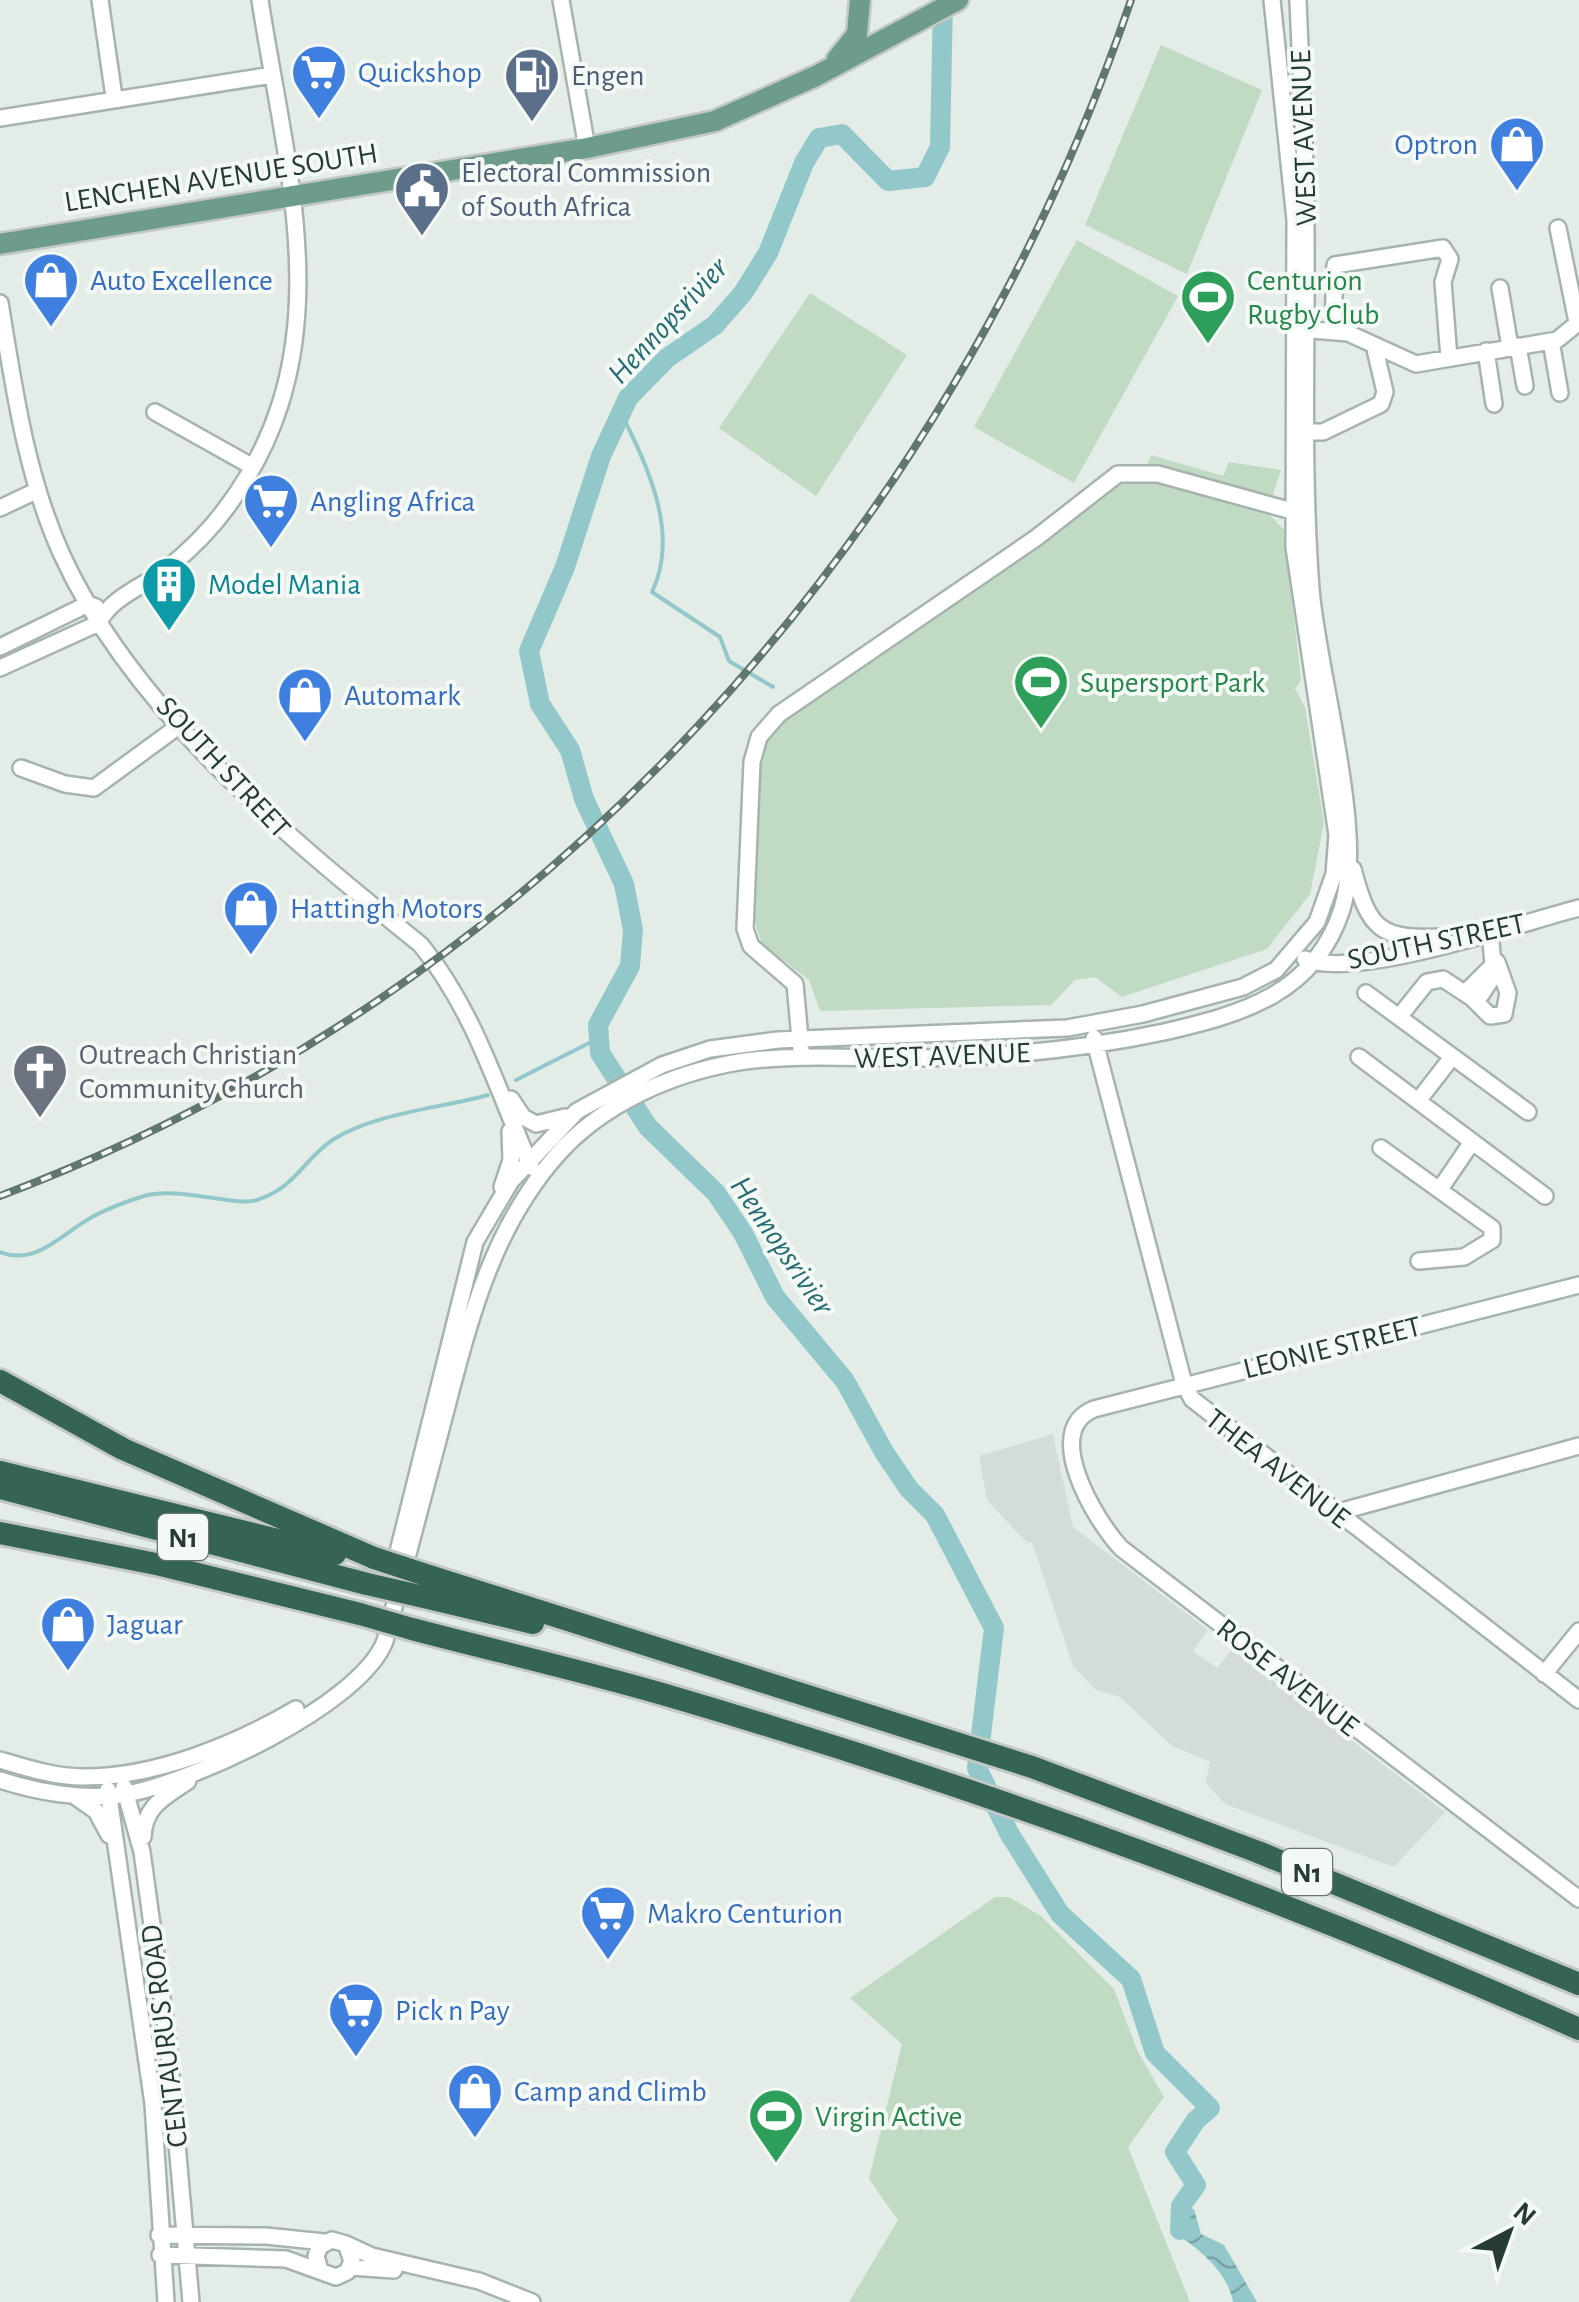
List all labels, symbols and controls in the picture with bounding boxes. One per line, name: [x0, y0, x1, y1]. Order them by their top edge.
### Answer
supermarket icon: Quickshop: [289, 42, 349, 121]
fuel station icon: Engen: [502, 45, 562, 124]
street label: WEST AVENUE: [1286, 49, 1322, 227]
place label: Quickshop: [358, 58, 482, 88]
place label: Engen: [571, 61, 645, 91]
shop icon: Optron: [1487, 114, 1547, 193]
place label: Optron: [1395, 130, 1478, 160]
street label: LENCHEN AVENUE SOUTH: [62, 138, 380, 218]
place label: Electoral Commission of South Africa: [461, 158, 711, 222]
public building icon: Electoral Commission of South Africa: [392, 159, 452, 238]
shop icon: Auto Excellence: [21, 250, 81, 329]
water label: Hennopsrivier: [602, 250, 736, 391]
place label: Auto Excellence: [90, 266, 273, 296]
place label: Centurion Rugby Club: [1247, 266, 1379, 330]
sports icon: Centurion Rugby Club: [1178, 267, 1238, 346]
supermarket icon: Angling Africa: [241, 471, 301, 550]
place label: Angling Africa: [310, 487, 475, 517]
building icon: Model Mania: [139, 554, 199, 633]
place label: Model Mania: [208, 570, 361, 600]
sports icon: Supersport Park: [1011, 652, 1071, 731]
shop icon: Automark: [275, 665, 335, 744]
place label: Supersport Park: [1080, 668, 1265, 698]
place label: Automark: [344, 681, 461, 711]
street label: SOUTH STREET: [151, 691, 296, 844]
shop icon: Hattingh Motors: [221, 878, 281, 957]
place label: Hattingh Motors: [290, 894, 483, 924]
street label: SOUTH STREET: [1345, 908, 1528, 975]
street label: WEST AVENUE: [853, 1038, 1031, 1074]
place label: Outreach Christian Community Church: [79, 1040, 304, 1104]
church icon: Outreach Christian Community Church: [10, 1041, 70, 1120]
water label: Hennopsrivier: [724, 1171, 841, 1322]
street label: LEONIE STREET: [1240, 1311, 1425, 1385]
street label: THEA AVENUE: [1200, 1403, 1355, 1534]
road number: N1: [158, 1514, 208, 1560]
shop icon: Jaguar: [38, 1594, 98, 1673]
place label: Jaguar: [107, 1610, 183, 1640]
street label: ROSE AVENUE: [1211, 1613, 1364, 1742]
road number: N1: [1282, 1849, 1332, 1895]
supermarket icon: Makro Centurion: [578, 1883, 638, 1962]
place label: Makro Centurion: [647, 1899, 843, 1929]
street label: CENTAURUS ROAD: [136, 1923, 194, 2149]
supermarket icon: Pick n Pay: [326, 1980, 386, 2059]
place label: Pick n Pay: [395, 1996, 510, 2026]
shop icon: Camp and Climb: [445, 2061, 505, 2140]
place label: Camp and Climb: [514, 2077, 707, 2107]
sports icon: Virgin Active: [746, 2086, 806, 2165]
place label: Virgin Active: [815, 2102, 962, 2132]
north arrow: [1459, 2182, 1559, 2282]
text: N: [1508, 2198, 1541, 2232]

